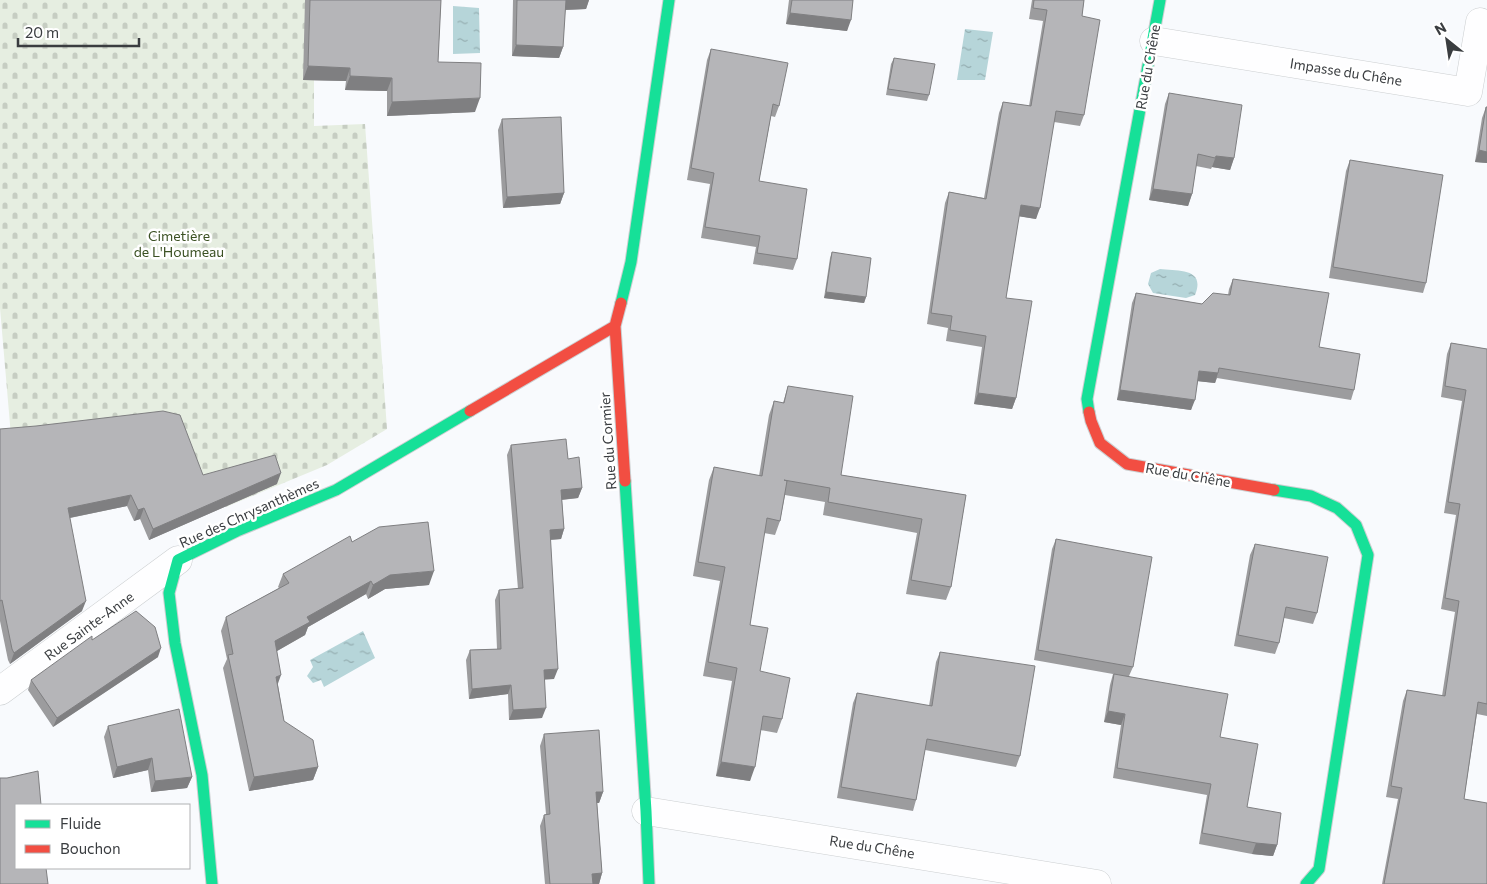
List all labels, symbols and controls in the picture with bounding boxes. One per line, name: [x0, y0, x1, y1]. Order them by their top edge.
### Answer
scale bar: [18, 15, 139, 47]
north arrow: [1422, 15, 1472, 65]
text: N: [1431, 18, 1449, 38]
text: 20 m: [25, 23, 59, 41]
street label: Rue du Chêne: [1132, 23, 1163, 111]
street label: Impasse du Chêne: [1289, 54, 1403, 89]
park label: Cimetière de L'Houmeau: [134, 227, 224, 260]
street label: Rue du Cormier: [596, 391, 619, 491]
street label: Rue du Chêne: [1144, 459, 1232, 490]
street label: Rue des Chrysanthèmes: [176, 474, 321, 551]
street label: Rue Sainte-Anne: [41, 588, 137, 664]
legend: [15, 804, 190, 869]
text: Fluide: [60, 814, 101, 832]
street label: Rue du Chêne: [828, 831, 916, 862]
text: Bouchon: [60, 839, 121, 857]

